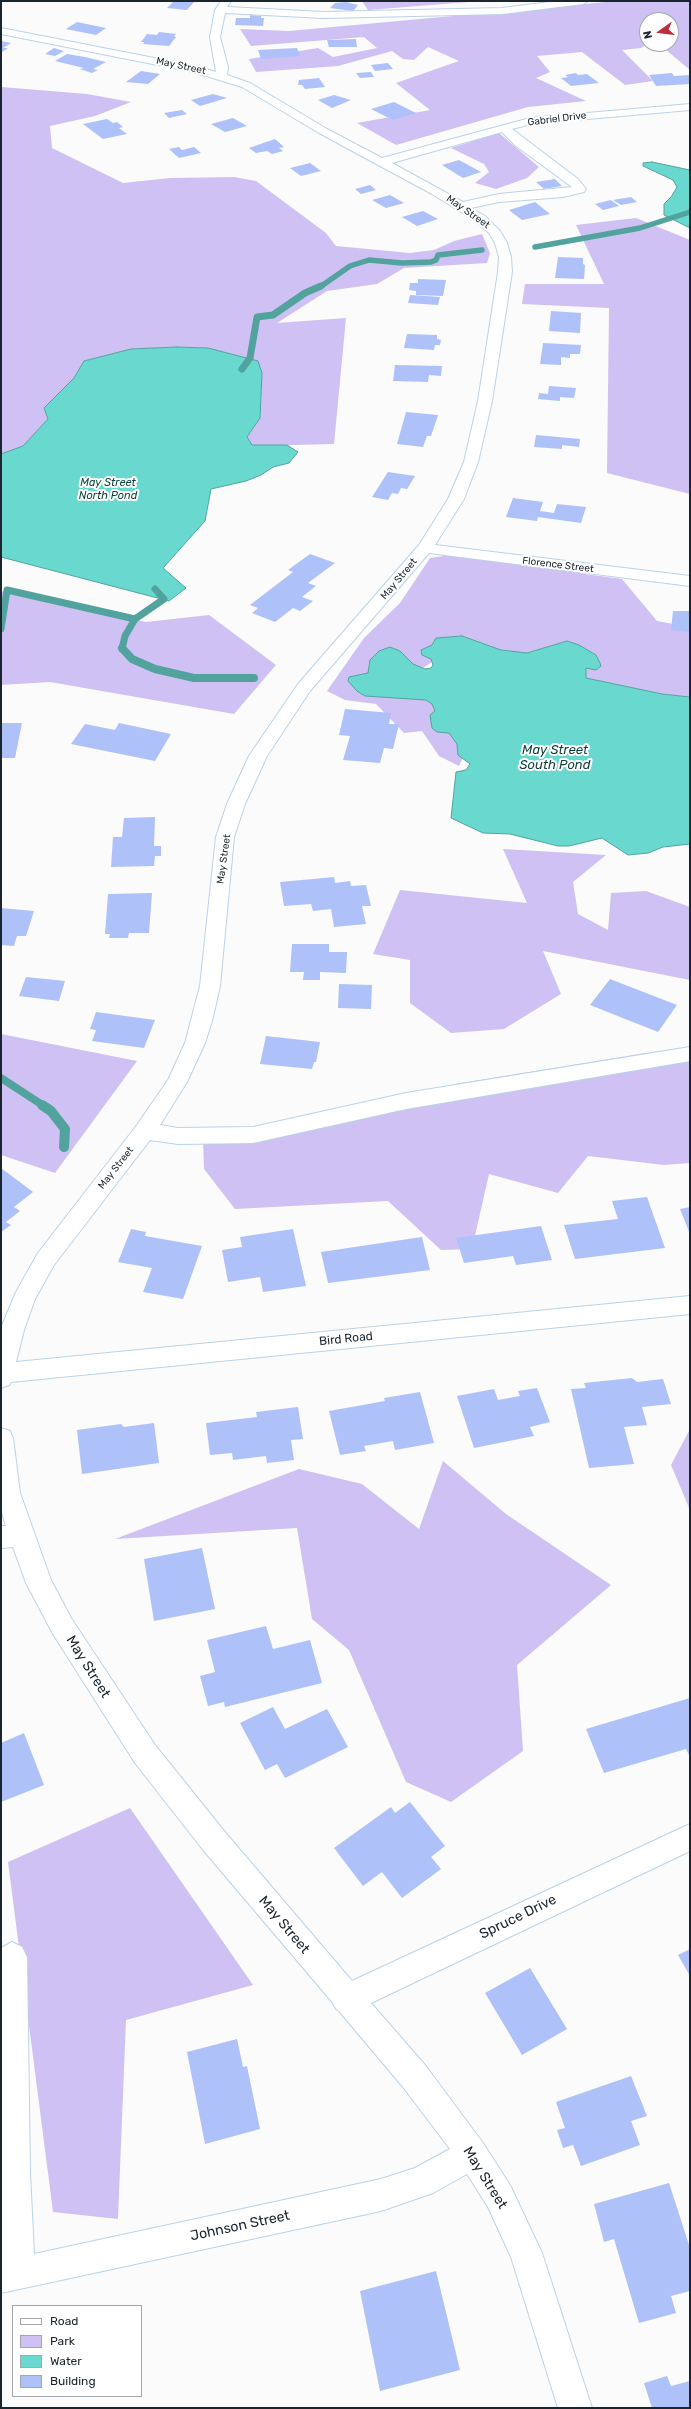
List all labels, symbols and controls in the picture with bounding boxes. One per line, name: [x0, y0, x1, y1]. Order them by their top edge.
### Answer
north arrow: [639, 12, 679, 52]
text: N: [641, 29, 655, 40]
street label: May Street: [155, 55, 207, 77]
street label: Gabriel Drive: [527, 109, 587, 129]
street label: May Street: [444, 193, 492, 231]
water label: May Street North Pond: [79, 476, 137, 502]
street label: Florence Street: [522, 555, 594, 575]
street label: May Street: [378, 556, 420, 602]
water label: May Street South Pond: [520, 742, 590, 773]
street label: May Street: [215, 833, 233, 885]
street label: May Street: [96, 1145, 136, 1191]
street label: Bird Road: [318, 1329, 374, 1349]
street label: May Street: [62, 1633, 114, 1701]
street label: Spruce Drive: [477, 1891, 559, 1943]
street label: May Street: [255, 1893, 313, 1957]
street label: May Street: [459, 2144, 511, 2212]
street label: Johnson Street: [189, 2207, 291, 2245]
legend: [12, 2305, 142, 2397]
text: Road: [50, 2314, 78, 2328]
text: Park: [50, 2334, 75, 2348]
text: Water: [50, 2354, 82, 2368]
text: Building: [50, 2374, 96, 2388]

